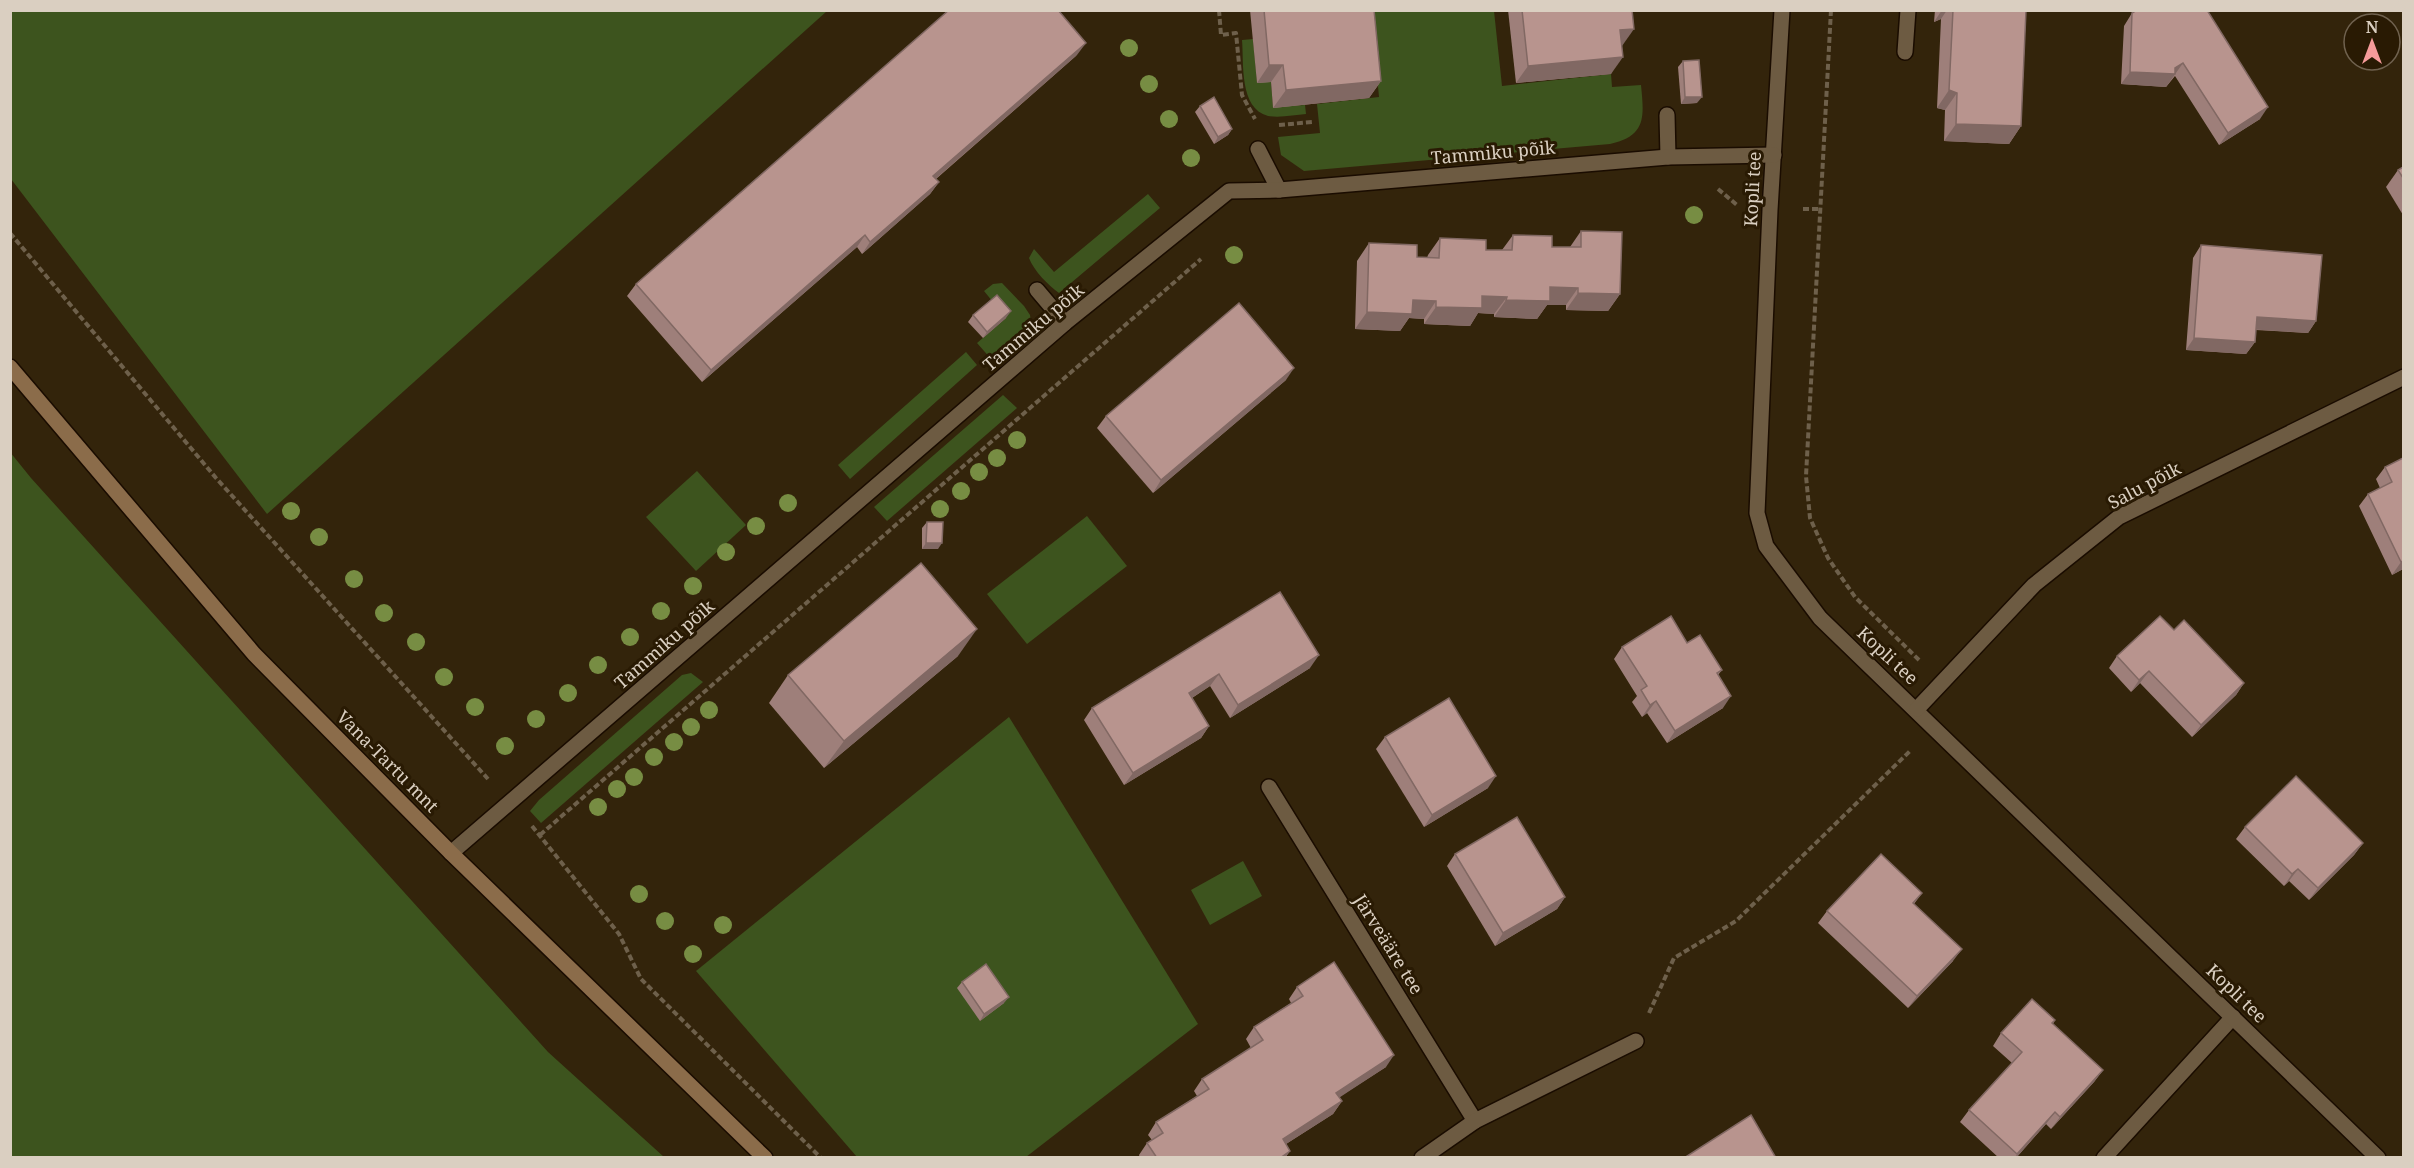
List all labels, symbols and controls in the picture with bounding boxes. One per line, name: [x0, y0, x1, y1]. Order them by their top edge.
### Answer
north arrow: [2342, 12, 2402, 72]
text: N: [2366, 16, 2379, 38]
street label: Tammiku põik: [1430, 135, 1557, 169]
street label: Kopli tee: [1738, 151, 1766, 227]
street label: Tammiku põik: [977, 277, 1089, 376]
street label: Salu põik: [2103, 456, 2185, 514]
street label: Tammiku põik: [609, 594, 719, 694]
street label: Kopli tee: [1852, 621, 1924, 689]
street label: Vana-Tartu mnt: [332, 705, 444, 817]
street label: Järveääre tee: [1348, 889, 1429, 999]
street label: Kopli tee: [2202, 958, 2272, 1028]

